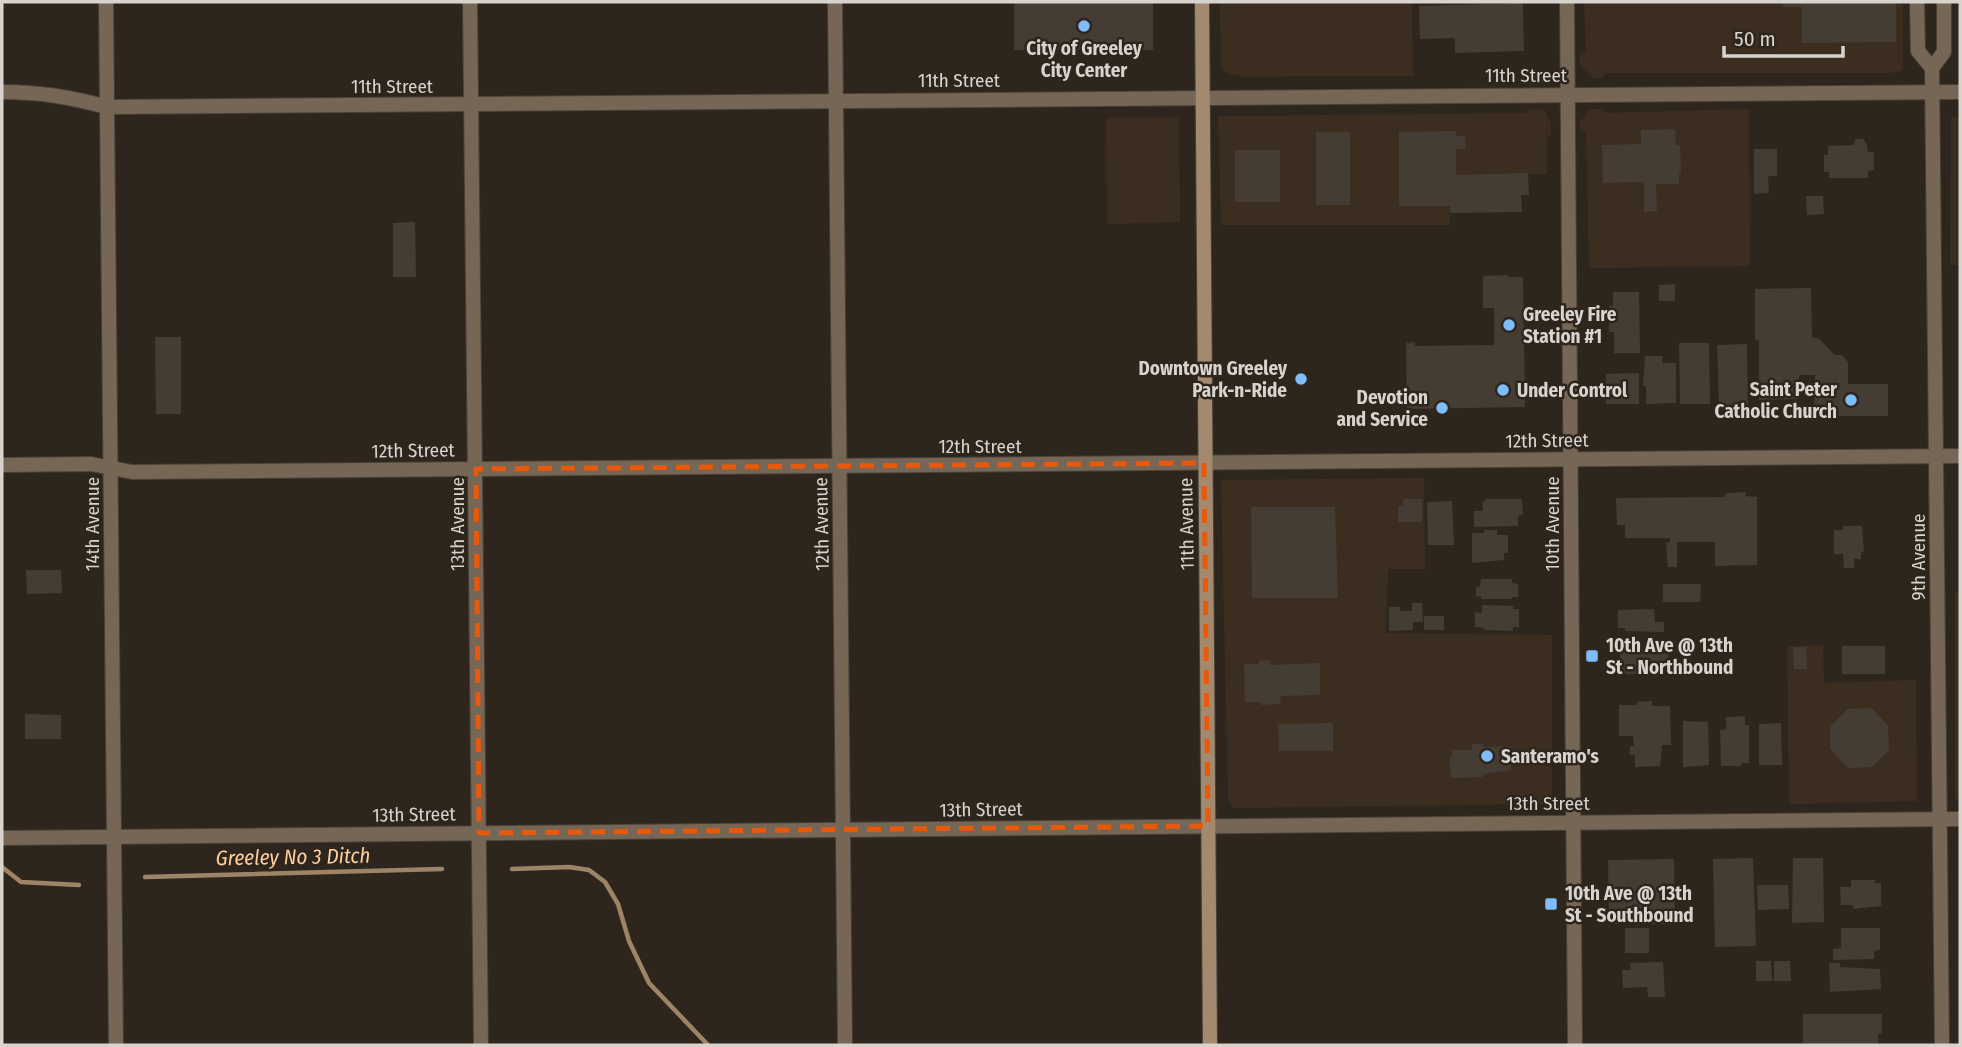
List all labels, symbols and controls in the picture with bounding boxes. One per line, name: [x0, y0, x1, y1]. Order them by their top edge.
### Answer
scale bar: [1724, 14, 1843, 58]
marker: City of Greeley City Center: [1076, 18, 1092, 34]
text: 50 m: [1734, 26, 1776, 52]
place label: City of Greeley City Center: [1026, 37, 1143, 82]
street label: 11th Street: [1485, 64, 1568, 87]
street label: 11th Street: [918, 69, 1001, 92]
street label: 11th Street: [351, 75, 434, 98]
place label: Greeley Fire Station #1: [1523, 303, 1617, 348]
marker: Greeley Fire Station #1: [1501, 317, 1517, 333]
place label: Downtown Greeley Park-n-Ride: [1139, 357, 1288, 402]
marker: Downtown Greeley Park-n-Ride: [1293, 371, 1309, 387]
place label: Saint Peter Catholic Church: [1714, 378, 1838, 423]
place label: Under Control: [1517, 379, 1628, 402]
marker: Under Control: [1495, 382, 1511, 398]
place label: Devotion and Service: [1336, 386, 1428, 431]
marker: Saint Peter Catholic Church: [1843, 392, 1859, 408]
marker: Devotion and Service: [1434, 400, 1450, 416]
street label: 12th Street: [1505, 428, 1590, 453]
street label: 12th Street: [938, 435, 1022, 458]
street label: 12th Street: [371, 438, 456, 463]
street label: 10th Avenue: [1541, 476, 1564, 572]
street label: 14th Avenue: [81, 477, 104, 571]
street label: 13th Avenue: [446, 477, 469, 571]
street label: 12th Avenue: [809, 477, 834, 571]
street label: 11th Avenue: [1174, 478, 1199, 570]
street label: 9th Avenue: [1907, 513, 1930, 601]
place label: 10th Ave @ 13th St - Northbound: [1606, 634, 1733, 679]
marker: 10th Ave @ 13th St - Northbound: [1584, 648, 1600, 664]
place label: Santeramo's: [1501, 745, 1600, 768]
marker: Santeramo's: [1479, 748, 1495, 764]
street label: 13th Street: [1506, 792, 1590, 815]
street label: 13th Street: [939, 797, 1024, 822]
street label: 13th Street: [372, 802, 457, 827]
water label: Greeley No 3 Ditch: [215, 843, 371, 871]
place label: 10th Ave @ 13th St - Southbound: [1565, 882, 1694, 927]
marker: 10th Ave @ 13th St - Southbound: [1543, 896, 1559, 912]

